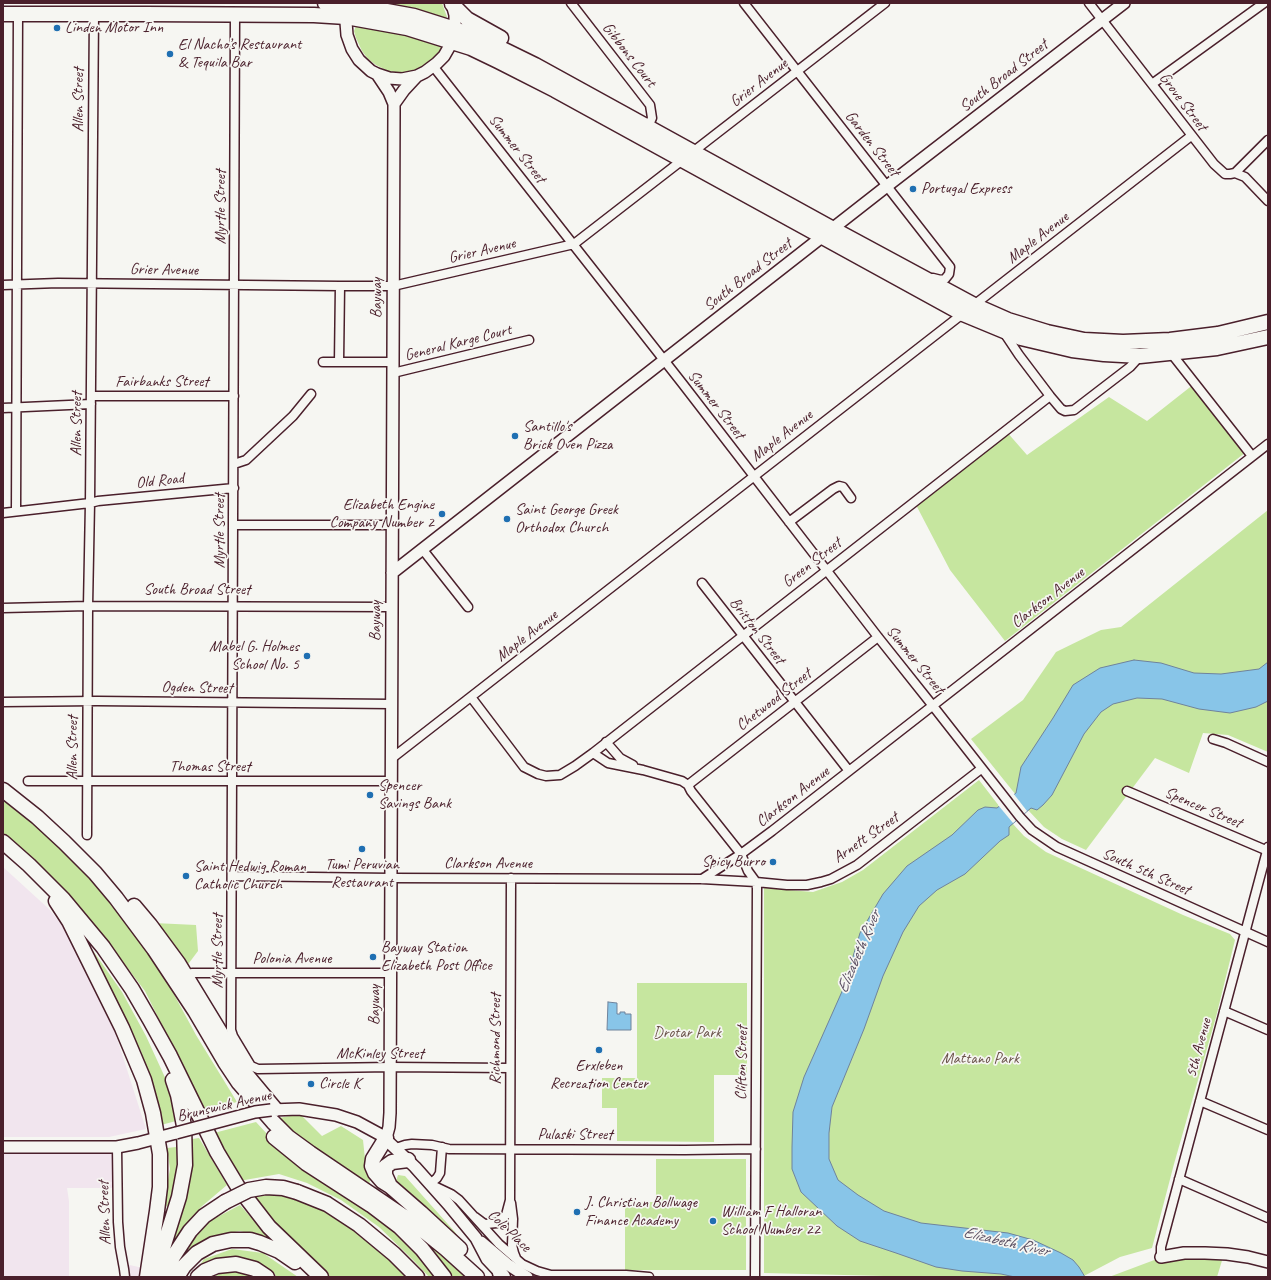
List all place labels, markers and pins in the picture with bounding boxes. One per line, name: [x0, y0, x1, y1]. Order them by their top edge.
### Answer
place label: Linden Motor Inn: [65, 18, 163, 38]
marker: Linden Motor Inn: [52, 23, 62, 33]
place label: El Nacho’s Restaurant & Tequila Bar: [178, 35, 301, 73]
marker: El Nacho’s Restaurant & Tequila Bar: [165, 49, 175, 59]
place label: Portugal Express: [921, 179, 1011, 199]
marker: Portugal Express: [908, 184, 918, 194]
place label: Santillo's Brick Oven Pizza: [523, 417, 613, 455]
marker: Santillo's Brick Oven Pizza: [510, 431, 520, 441]
place label: Elizabeth Engine Company Number 2: [329, 495, 434, 533]
place label: Saint George Greek Orthodox Church: [515, 500, 618, 538]
marker: Elizabeth Engine Company Number 2: [437, 509, 447, 519]
marker: Saint George Greek Orthodox Church: [502, 514, 512, 524]
place label: Mabel G. Holmes School No. 5: [209, 637, 299, 675]
marker: Mabel G. Holmes School No. 5: [302, 651, 312, 661]
place label: Spencer Savings Bank: [378, 776, 451, 814]
marker: Spencer Savings Bank: [365, 790, 375, 800]
marker: Tumi Peruvian Restaurant: [357, 844, 367, 854]
place label: Spicy Burro: [702, 852, 765, 872]
place label: Tumi Peruvian Restaurant: [325, 855, 399, 893]
place label: Saint Hedwig Roman Catholic Church: [194, 857, 306, 895]
marker: Spicy Burro: [768, 857, 778, 867]
marker: Saint Hedwig Roman Catholic Church: [181, 871, 191, 881]
place label: Bayway Station Elizabeth Post Office: [381, 938, 492, 976]
marker: Bayway Station Elizabeth Post Office: [368, 952, 378, 962]
marker: Erxleben Recreation Center: [594, 1045, 604, 1055]
place label: Erxleben Recreation Center: [550, 1056, 648, 1094]
place label: Circle K: [319, 1074, 361, 1094]
marker: Circle K: [306, 1079, 316, 1089]
place label: J. Christian Bollwage Finance Academy: [585, 1193, 697, 1231]
place label: William F Halloran School Number 22: [721, 1202, 821, 1240]
marker: J. Christian Bollwage Finance Academy: [572, 1207, 582, 1217]
marker: William F Halloran School Number 22: [708, 1216, 718, 1226]

